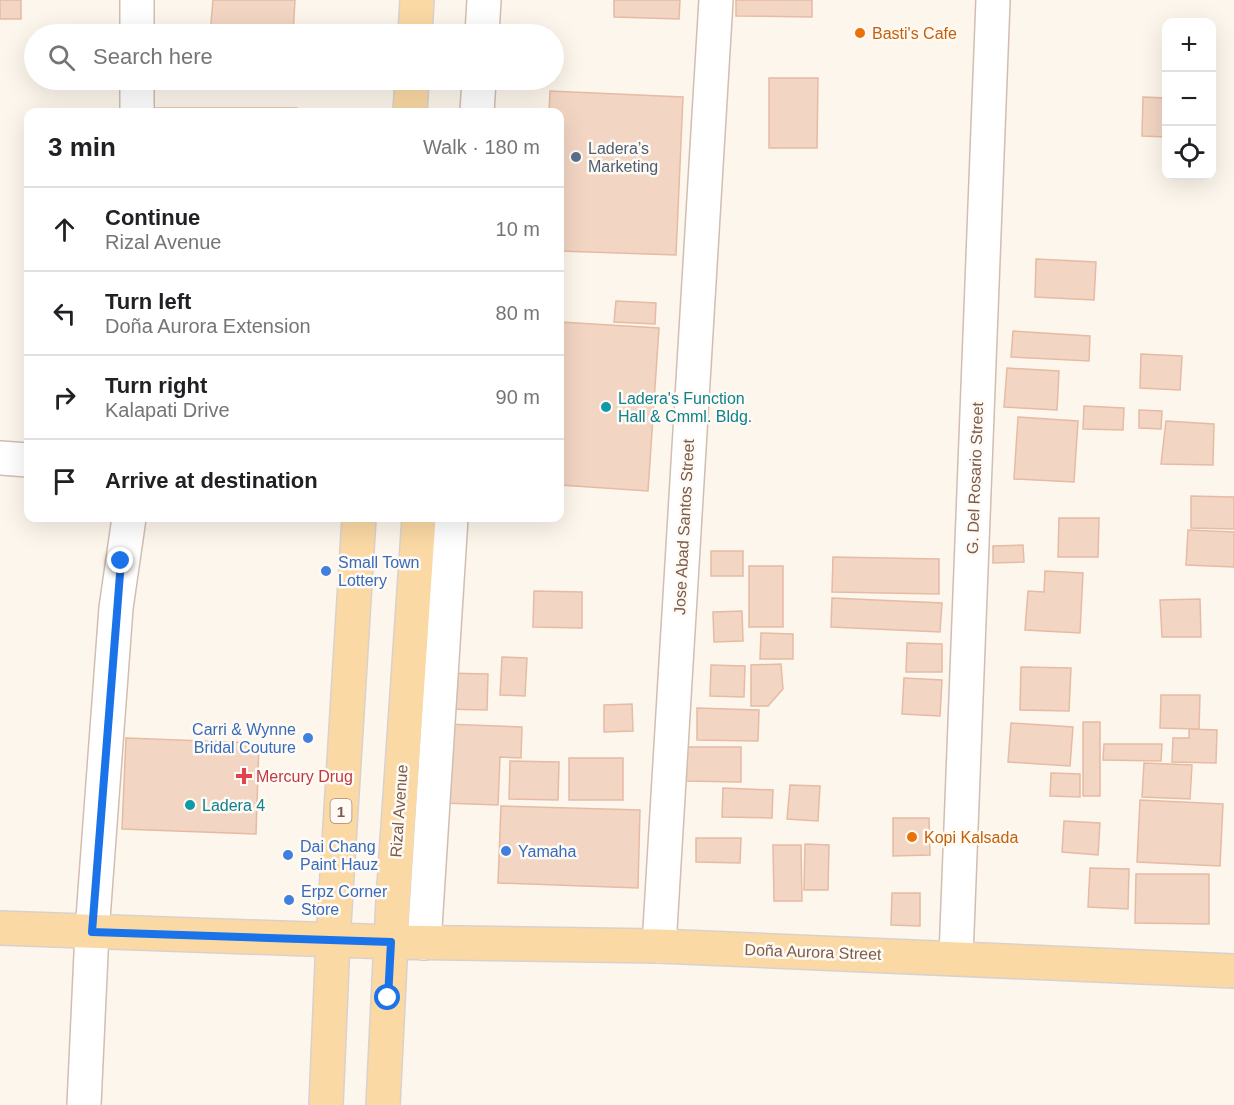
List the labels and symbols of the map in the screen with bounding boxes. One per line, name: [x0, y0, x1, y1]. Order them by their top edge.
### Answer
place label: Basti's Cafe: [872, 25, 957, 42]
marker: Basti's Cafe: [853, 26, 867, 40]
place label: Ladera’s Marketing: [588, 140, 658, 175]
marker: Ladera’s Marketing: [569, 150, 583, 164]
place label: Ladera's Function Hall & Cmml. Bldg.: [618, 390, 752, 425]
marker: Ladera's Function Hall & Cmml. Bldg.: [599, 400, 613, 414]
street label: G. Del Rosario Street: [964, 401, 986, 554]
street label: Jose Abad Santos Street: [671, 438, 697, 615]
route end: [107, 547, 133, 573]
place label: Small Town Lottery: [338, 554, 420, 589]
marker: Small Town Lottery: [319, 564, 333, 578]
place label: Carri & Wynne Bridal Couture: [192, 721, 296, 756]
marker: Carri & Wynne Bridal Couture: [301, 731, 315, 745]
street label: Rizal Avenue: [387, 764, 411, 858]
place label: Mercury Drug: [256, 768, 353, 785]
marker: Mercury Drug: [237, 769, 251, 783]
place label: Ladera 4: [202, 797, 265, 814]
marker: Ladera 4: [183, 798, 197, 812]
road number: 1: [330, 799, 352, 823]
place label: Kopi Kalsada: [924, 829, 1018, 846]
marker: Kopi Kalsada: [905, 830, 919, 844]
place label: Dai Chang Paint Hauz: [300, 838, 378, 873]
place label: Yamaha: [518, 843, 577, 860]
marker: Yamaha: [499, 844, 513, 858]
marker: Dai Chang Paint Hauz: [281, 848, 295, 862]
place label: Erpz Corner Store: [301, 883, 388, 918]
marker: Erpz Corner Store: [282, 893, 296, 907]
street label: Doña Aurora Street: [744, 941, 882, 963]
route start: [374, 984, 400, 1010]

